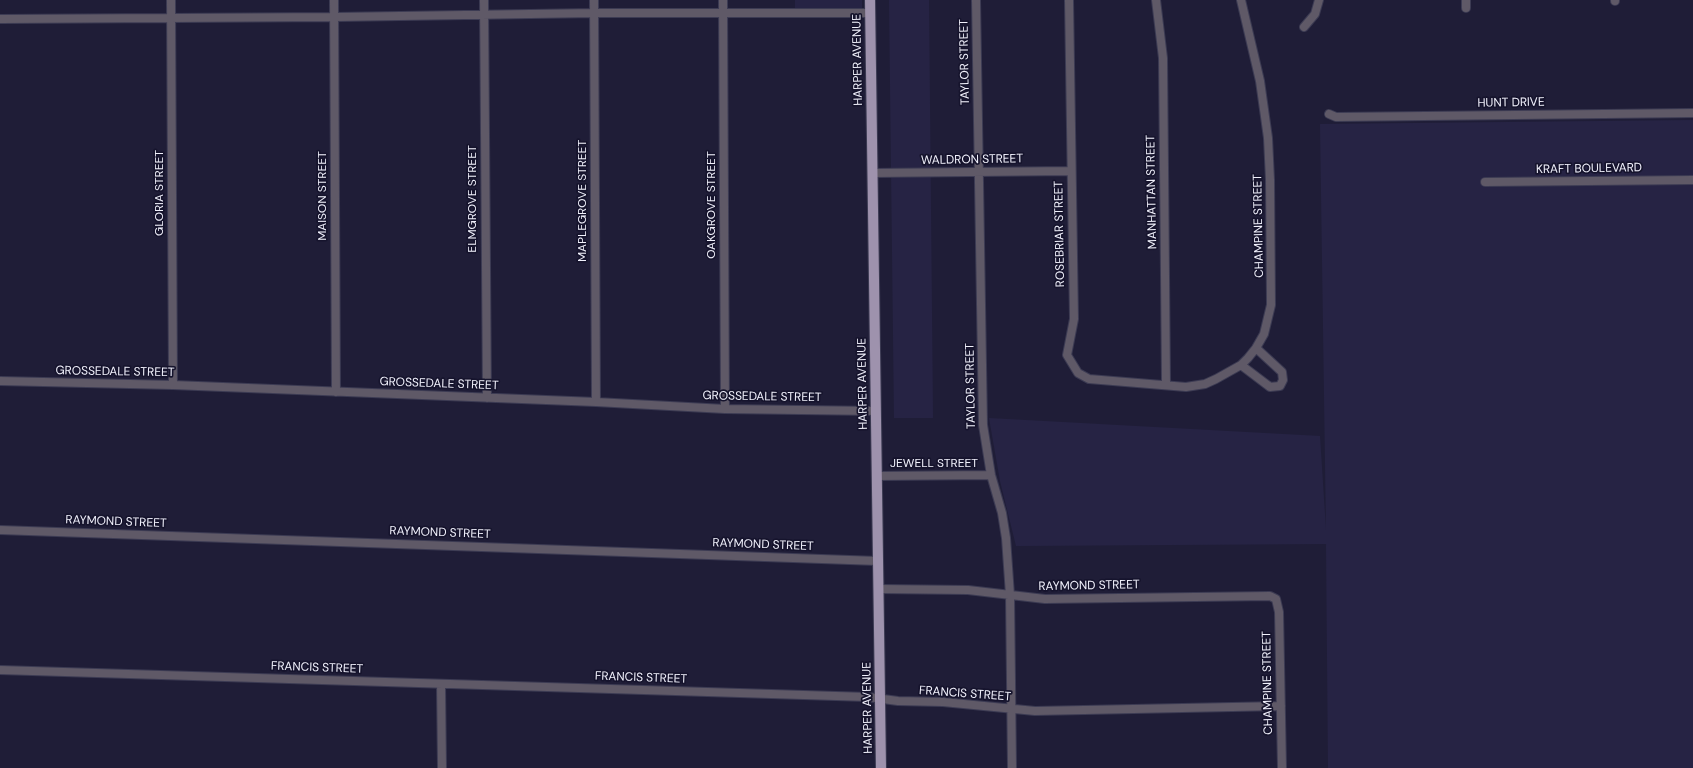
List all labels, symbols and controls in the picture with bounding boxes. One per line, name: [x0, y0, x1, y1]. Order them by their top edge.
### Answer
street label: HARPER AVENUE: [850, 14, 866, 106]
street label: TAYLOR STREET: [957, 19, 973, 105]
street label: HUNT DRIVE: [1477, 95, 1545, 111]
street label: MANHATTAN STREET: [1144, 135, 1160, 249]
street label: MAPLEGROVE STREET: [576, 140, 590, 262]
street label: ELMGROVE STREET: [466, 145, 480, 253]
street label: GLORIA STREET: [153, 150, 167, 236]
street label: MAISON STREET: [316, 151, 330, 241]
street label: OAKGROVE STREET: [705, 151, 719, 259]
street label: WALDRON STREET: [921, 152, 1023, 168]
street label: KRAFT BOULEVARD: [1536, 161, 1642, 177]
street label: CHAMPINE STREET: [1251, 174, 1267, 278]
street label: ROSEBRIAR STREET: [1052, 181, 1068, 287]
street label: HARPER AVENUE: [855, 338, 871, 430]
street label: TAYLOR STREET: [963, 343, 979, 429]
street label: GROSSEDALE STREET: [55, 364, 175, 380]
street label: GROSSEDALE STREET: [379, 375, 499, 393]
street label: GROSSEDALE STREET: [702, 389, 822, 405]
street label: JEWELL STREET: [890, 457, 978, 471]
street label: RAYMOND STREET: [65, 513, 167, 531]
street label: RAYMOND STREET: [389, 524, 491, 542]
street label: RAYMOND STREET: [712, 536, 814, 554]
street label: RAYMOND STREET: [1038, 578, 1140, 594]
street label: CHAMPINE STREET: [1260, 631, 1276, 735]
street label: FRANCIS STREET: [271, 659, 363, 677]
street label: HARPER AVENUE: [860, 662, 876, 754]
street label: FRANCIS STREET: [595, 669, 687, 687]
street label: FRANCIS STREET: [918, 684, 1012, 704]

